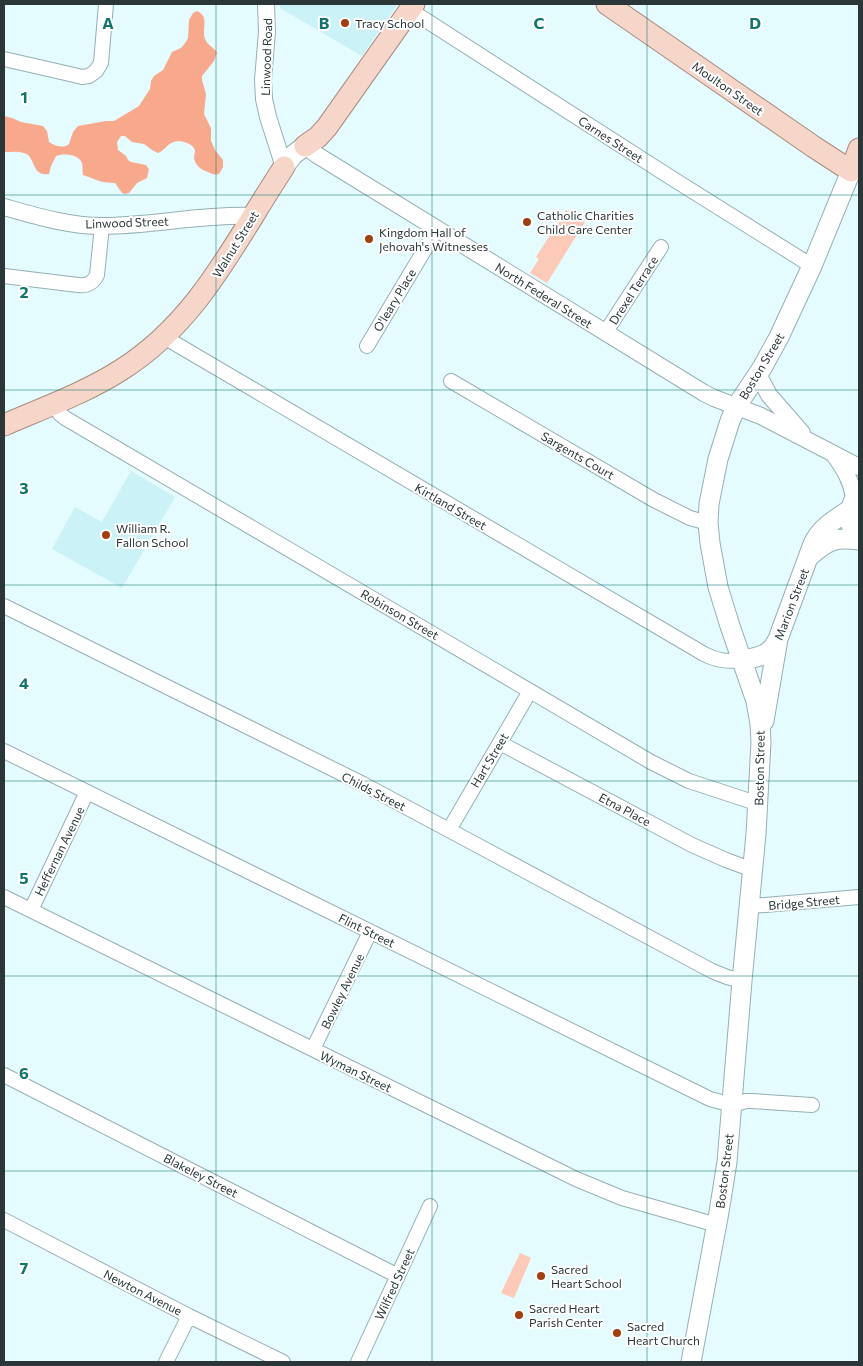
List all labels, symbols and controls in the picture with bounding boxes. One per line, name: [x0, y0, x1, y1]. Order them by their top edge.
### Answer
text: A: [102, 13, 114, 32]
text: B: [319, 13, 330, 32]
text: C: [534, 13, 545, 32]
text: D: [749, 13, 761, 32]
place label: Tracy School: [355, 16, 424, 30]
marker: Tracy School: [339, 17, 351, 29]
street label: Linwood Road: [258, 18, 274, 96]
street label: Moulton Street: [690, 58, 766, 118]
text: 1: [20, 87, 28, 106]
street label: Carnes Street: [576, 113, 646, 165]
street label: Walnut Street: [209, 208, 261, 280]
place label: Catholic Charities Child Care Center: [537, 208, 634, 236]
street label: Linwood Street: [85, 214, 169, 230]
marker: Catholic Charities Child Care Center: [521, 216, 533, 228]
place label: Kingdom Hall of Jehovah's Witnesses: [379, 225, 488, 254]
marker: Kingdom Hall of Jehovah's Witnesses: [363, 233, 375, 245]
street label: Drexel Terrace: [606, 253, 660, 327]
street label: North Federal Street: [493, 260, 595, 331]
street label: O'leary Place: [370, 266, 418, 334]
text: 2: [19, 282, 29, 301]
street label: Boston Street: [736, 330, 786, 402]
street label: Sargents Court: [539, 428, 617, 482]
text: 3: [19, 478, 29, 497]
street label: Kirtland Street: [413, 480, 489, 532]
place label: William R. Fallon School: [116, 521, 189, 549]
marker: William R. Fallon School: [100, 529, 112, 541]
street label: Marion Street: [771, 566, 811, 642]
street label: Robinson Street: [359, 586, 441, 642]
text: 4: [19, 673, 29, 692]
street label: Hart Street: [467, 730, 511, 790]
street label: Boston Street: [751, 730, 767, 806]
street label: Childs Street: [340, 769, 408, 813]
street label: Etna Place: [597, 790, 653, 828]
street label: Heffernan Avenue: [31, 804, 87, 898]
text: 5: [19, 868, 29, 887]
street label: Bridge Street: [768, 892, 840, 912]
street label: Flint Street: [337, 910, 398, 950]
street label: Bowley Avenue: [318, 951, 366, 1031]
street label: Wyman Street: [318, 1048, 394, 1094]
text: 6: [19, 1063, 29, 1082]
street label: Boston Street: [712, 1133, 736, 1209]
street label: Blakeley Street: [162, 1150, 240, 1200]
street label: Wilfred Street: [371, 1246, 417, 1322]
text: 7: [20, 1258, 29, 1277]
place label: Sacred Heart School: [551, 1262, 622, 1290]
street label: Newton Avenue: [102, 1266, 184, 1318]
marker: Sacred Heart School: [535, 1270, 547, 1282]
place label: Sacred Heart Parish Center: [529, 1301, 603, 1329]
marker: Sacred Heart Parish Center: [513, 1309, 525, 1321]
place label: Sacred Heart Church: [627, 1319, 700, 1347]
marker: Sacred Heart Church: [611, 1327, 623, 1339]

